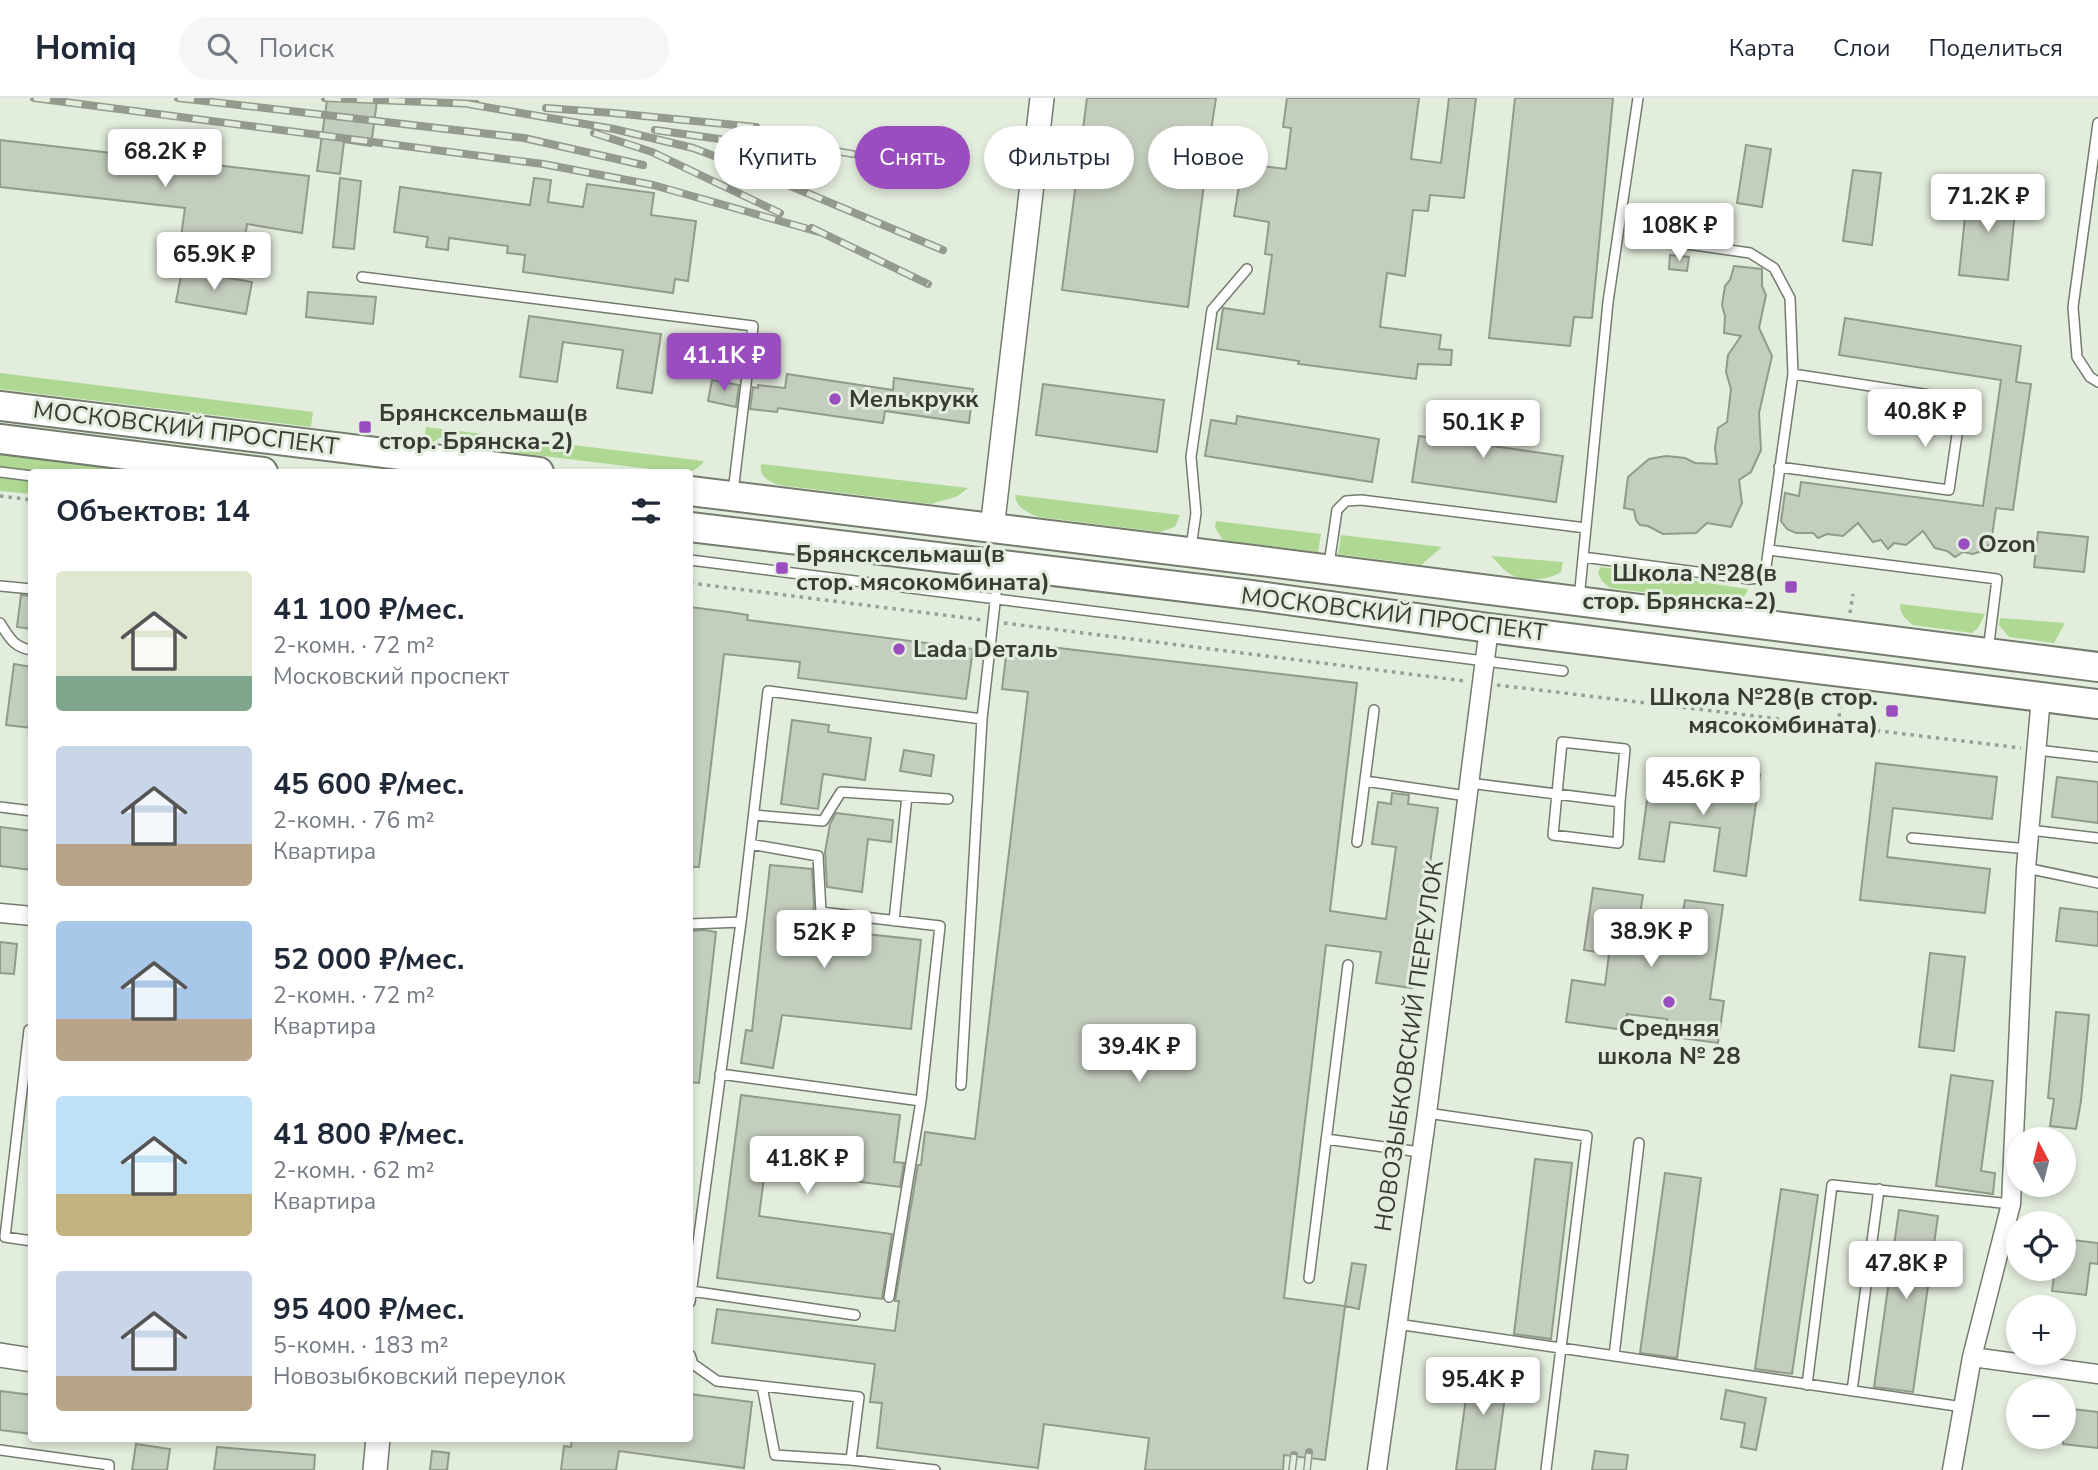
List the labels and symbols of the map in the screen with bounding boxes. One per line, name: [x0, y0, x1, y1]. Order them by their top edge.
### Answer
pin: 68.2K ₽: [100, 130, 230, 189]
pin: 71.2K ₽: [1923, 174, 2053, 234]
pin: 108K ₽: [1622, 204, 1736, 263]
pin: 65.9K ₽: [149, 232, 279, 292]
pin: 41.1K ₽: [659, 334, 789, 393]
place label: Мелькрукк: [849, 383, 979, 415]
pin: 40.8K ₽: [1860, 390, 1990, 449]
marker: Мелькрукк: [827, 391, 843, 407]
street label: МОСКОВСКИЙ ПРОСПЕКТ: [31, 393, 341, 463]
place label: Брянсксельмаш(в стор. Брянска-2): [379, 397, 588, 457]
pin: 50.1K ₽: [1418, 400, 1548, 460]
marker: Брянсксельмаш(в стор. Брянска-2): [357, 419, 373, 435]
place label: Ozon: [1978, 528, 2036, 560]
marker: Ozon: [1956, 536, 1972, 552]
place label: Брянсксельмаш(в стор. мясокомбината): [796, 538, 1050, 598]
place label: Школа №28(в стор. Брянска-2): [1582, 557, 1777, 617]
marker: Брянсксельмаш(в стор. мясокомбината): [774, 560, 790, 576]
street label: МОСКОВСКИЙ ПРОСПЕКТ: [1239, 579, 1549, 649]
marker: Школа №28(в стор. Брянска-2): [1783, 579, 1799, 595]
place label: Lada Dеталь: [913, 633, 1058, 665]
marker: Lada Dеталь: [891, 641, 907, 657]
place label: Школа №28(в стор. мясокомбината): [1649, 681, 1878, 741]
marker: Школа №28(в стор. мясокомбината): [1884, 703, 1900, 719]
pin: 45.6K ₽: [1638, 758, 1768, 817]
street label: НОВОЗЫБКОВСКИЙ ПЕРЕУЛОК: [1367, 858, 1451, 1234]
pin: 52K ₽: [775, 910, 873, 970]
pin: 38.9K ₽: [1586, 910, 1716, 969]
marker: Средняя школа № 28: [1661, 994, 1677, 1010]
place label: Средняя школа № 28: [1597, 1012, 1741, 1072]
pin: 39.4K ₽: [1074, 1024, 1204, 1084]
north arrow: [2006, 1127, 2076, 1197]
pin: 41.8K ₽: [742, 1136, 872, 1196]
pin: 47.8K ₽: [1841, 1242, 1971, 1301]
pin: 95.4K ₽: [1418, 1358, 1548, 1417]

